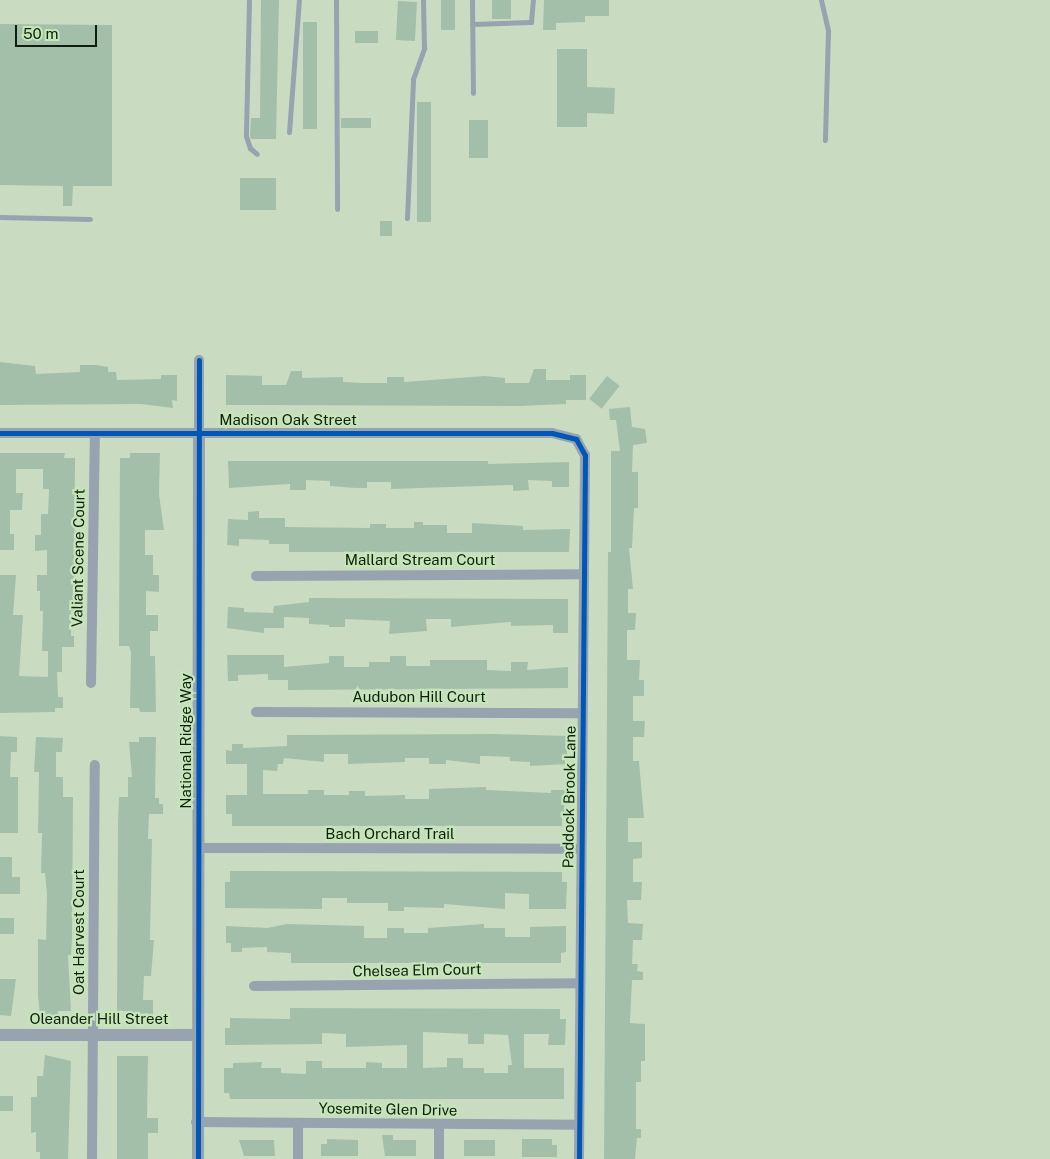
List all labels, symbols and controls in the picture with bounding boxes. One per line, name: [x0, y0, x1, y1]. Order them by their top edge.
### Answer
scale bar: [18, 15, 100, 47]
text: 50 m: [23, 25, 58, 42]
street label: Madison Oak Street: [219, 411, 357, 429]
street label: Valiant Scene Court: [68, 489, 88, 627]
street label: Mallard Stream Court: [345, 551, 495, 569]
street label: National Ridge Way: [177, 673, 195, 809]
street label: Audubon Hill Court: [352, 688, 486, 706]
street label: Paddock Brook Lane: [559, 725, 579, 869]
street label: Bach Orchard Trail: [325, 825, 455, 843]
street label: Oat Harvest Court: [70, 869, 88, 995]
street label: Chelsea Elm Court: [352, 960, 482, 980]
street label: Oleander Hill Street: [29, 1010, 169, 1028]
street label: Yosemite Glen Drive: [318, 1099, 458, 1119]

